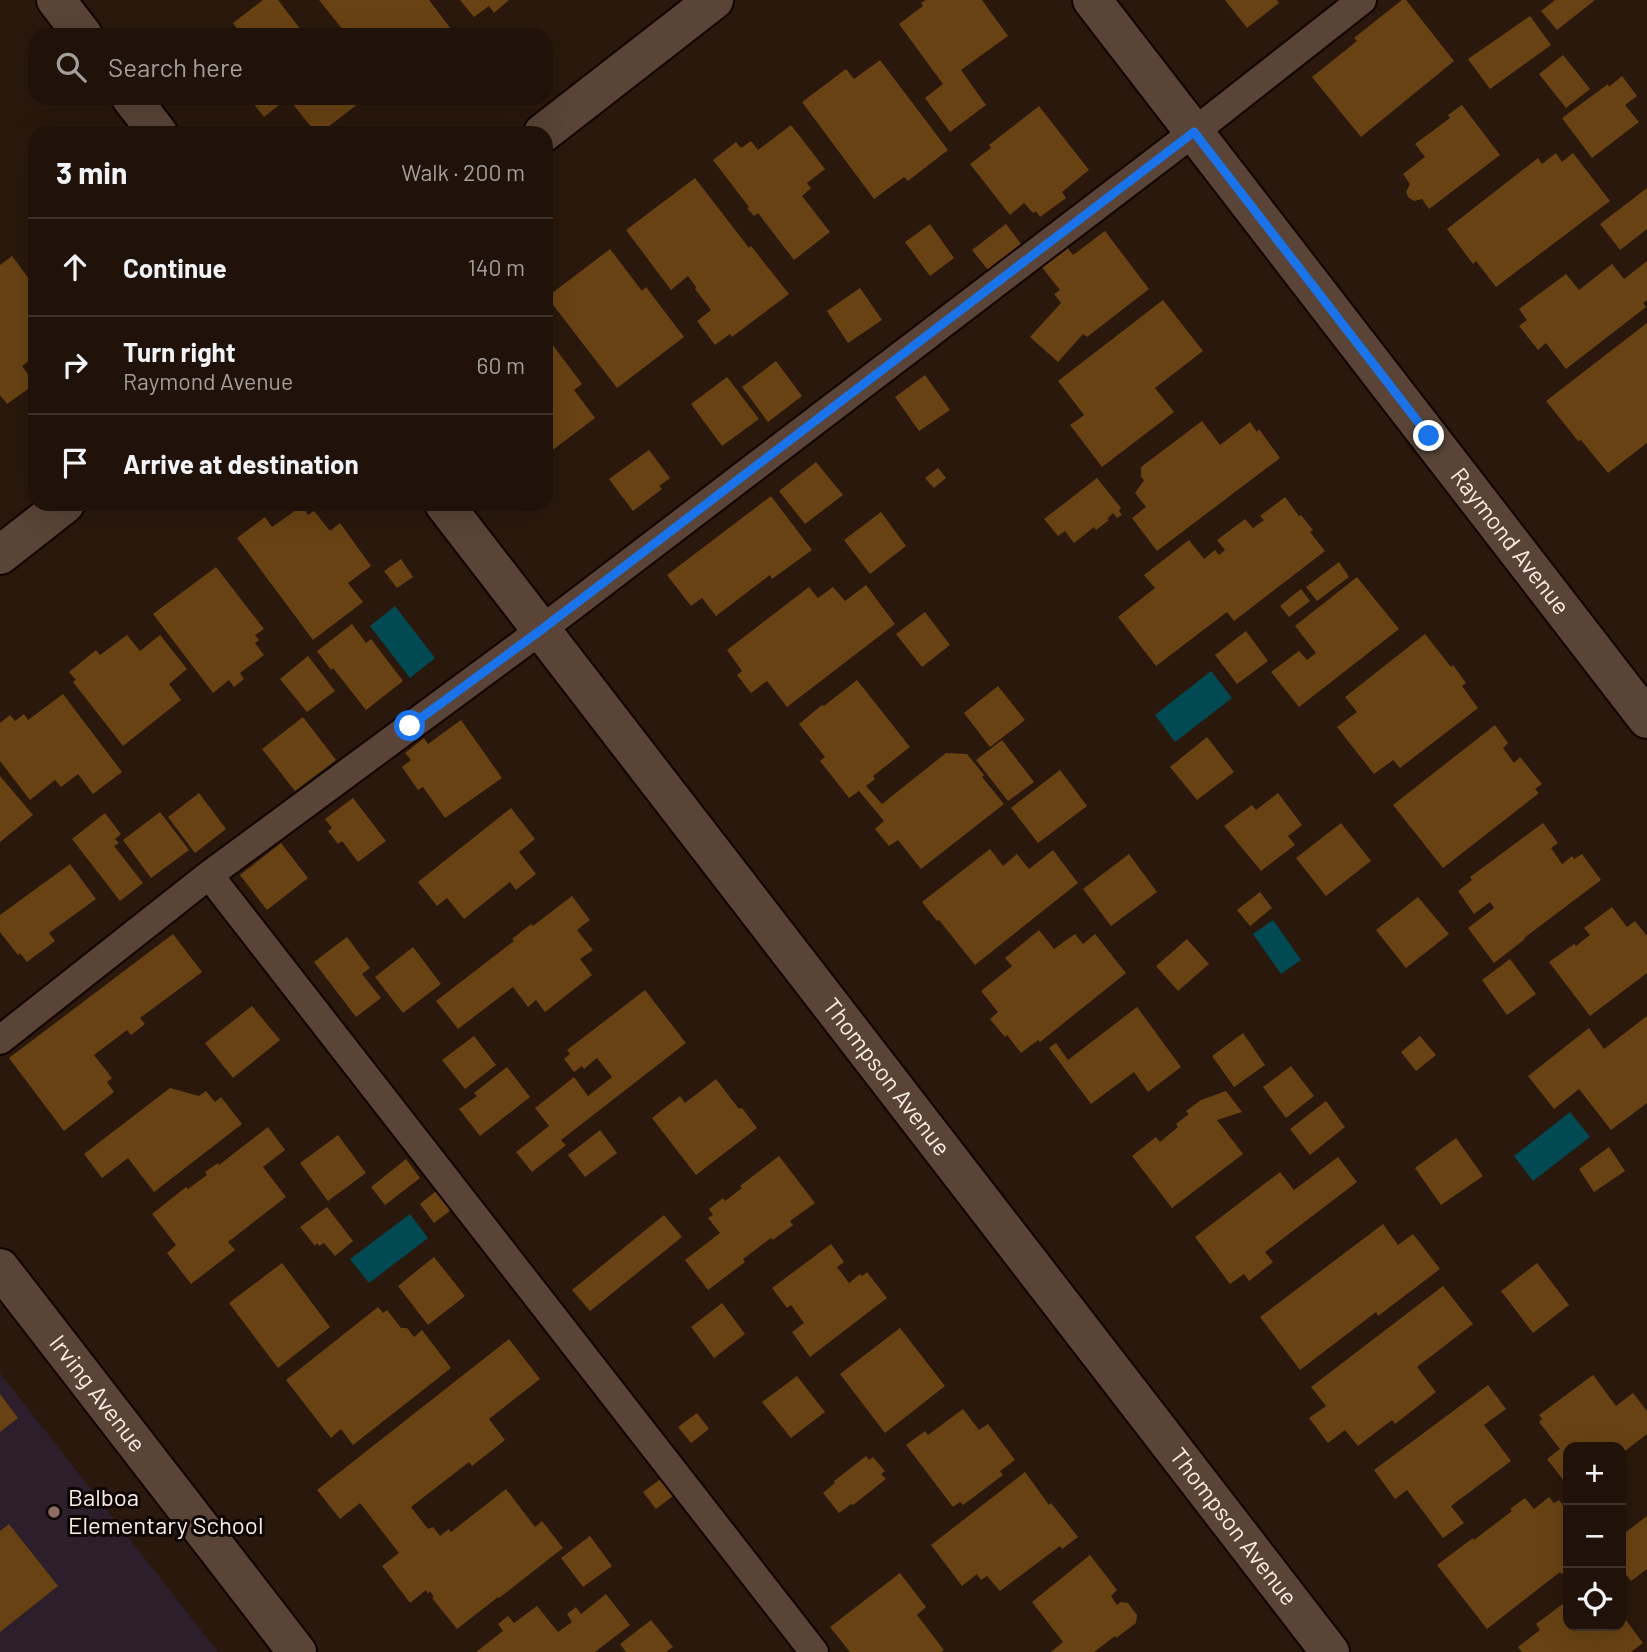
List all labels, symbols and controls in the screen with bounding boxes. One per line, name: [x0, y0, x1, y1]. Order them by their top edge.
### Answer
search box: [28, 28, 553, 105]
icon: search: [52, 48, 90, 86]
text: Search here: [108, 51, 243, 82]
text: 3 min: [56, 154, 127, 190]
text: Walk · 200 m: [401, 158, 525, 186]
icon: ahead: [56, 248, 94, 286]
text: Continue: [123, 252, 227, 283]
text: 140 m: [468, 253, 525, 281]
text: Turn right: [123, 336, 236, 367]
icon: right: [56, 346, 94, 384]
text: 60 m: [477, 351, 525, 379]
text: Raymond Avenue: [123, 367, 293, 395]
route end: [1413, 420, 1444, 451]
icon: arrive: [56, 444, 94, 482]
text: Arrive at destination: [123, 448, 359, 479]
street label: Raymond Avenue: [1445, 461, 1577, 620]
route start: [394, 710, 425, 741]
street label: Thompson Avenue: [818, 992, 957, 1161]
street label: Irving Avenue: [44, 1329, 153, 1457]
street label: Thompson Avenue: [1165, 1441, 1305, 1610]
map controls: [1563, 1442, 1626, 1631]
button: +: [1563, 1442, 1626, 1505]
place label: Balboa Elementary School: [68, 1482, 263, 1539]
marker: Balboa Elementary School: [46, 1504, 62, 1520]
button: −: [1563, 1505, 1626, 1568]
button: locate: [1563, 1568, 1626, 1631]

